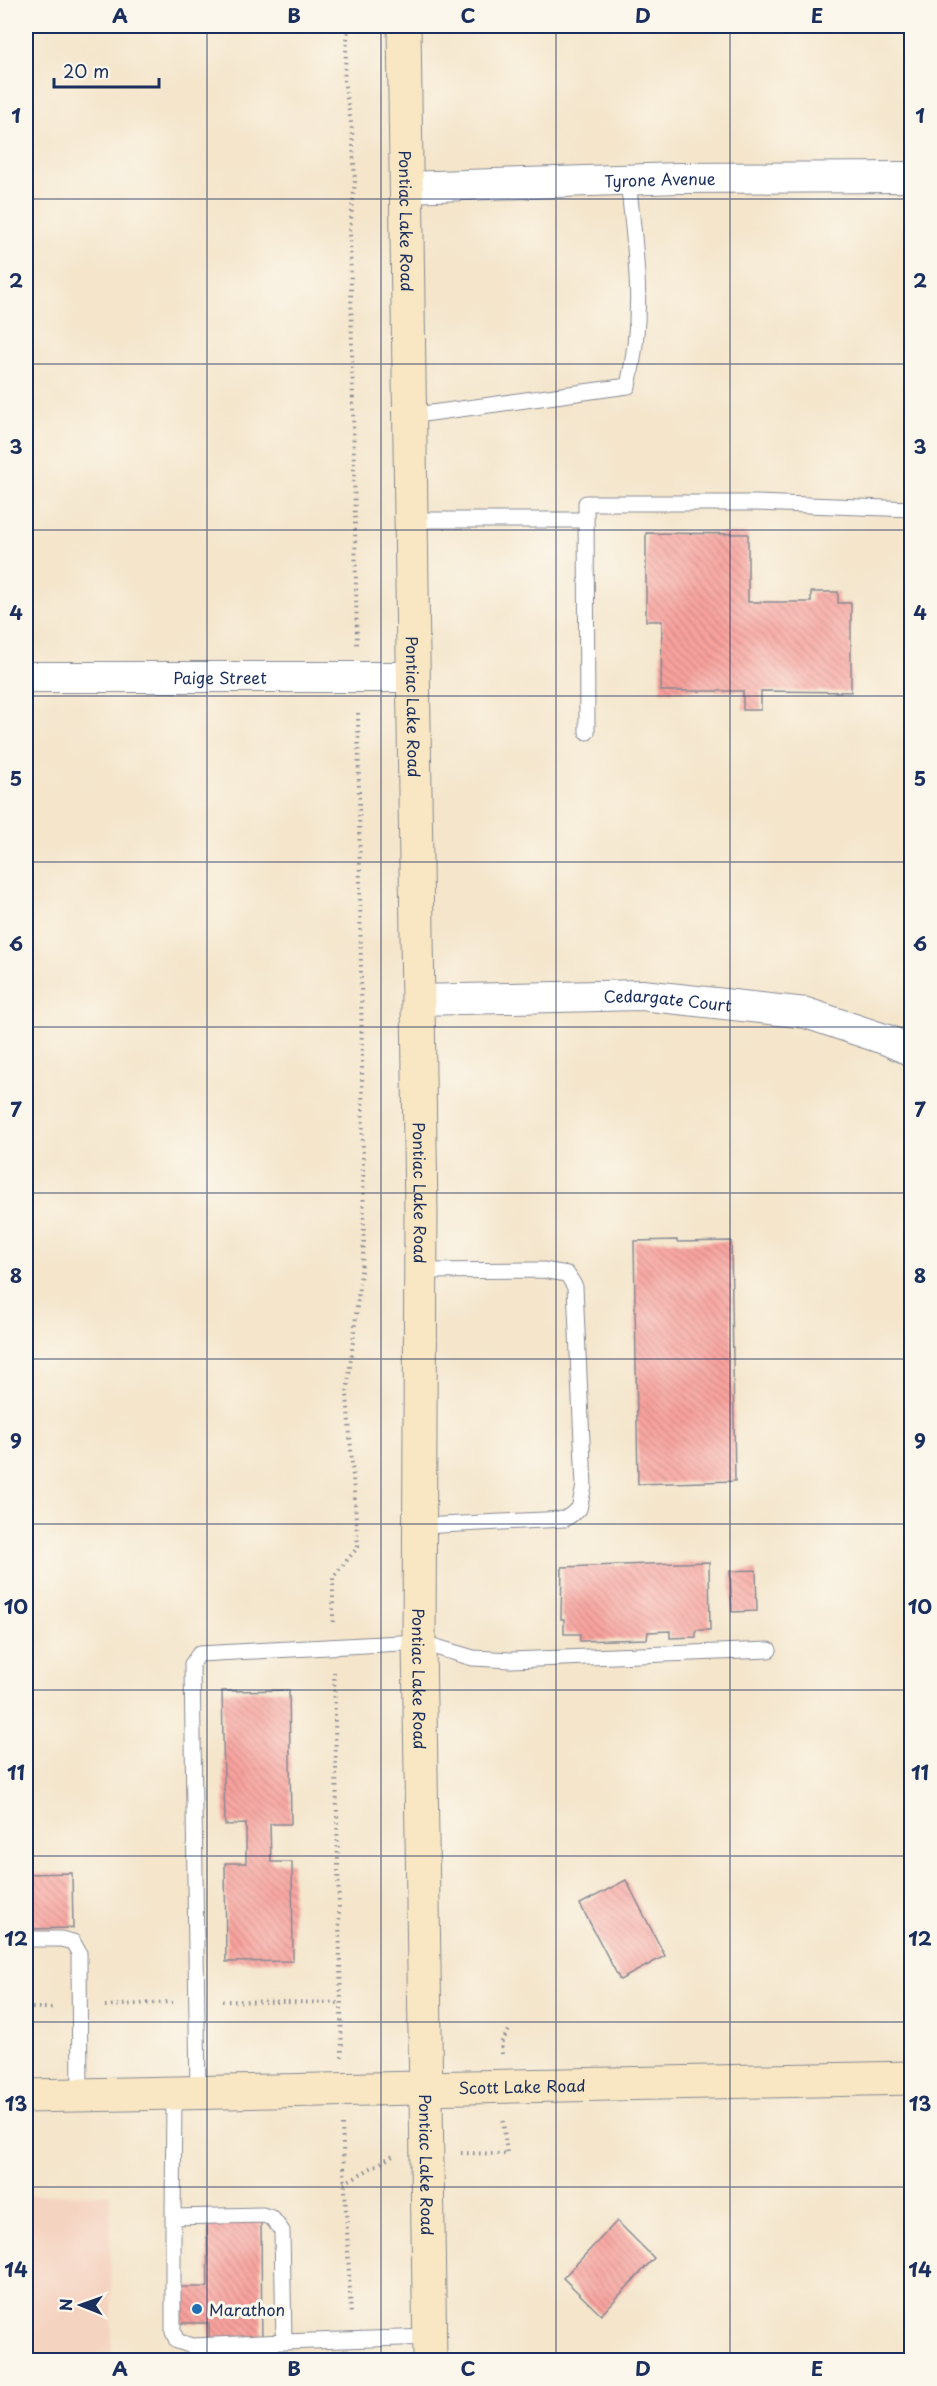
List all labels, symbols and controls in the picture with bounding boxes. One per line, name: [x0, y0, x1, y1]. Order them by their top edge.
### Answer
text: A: [112, 0, 128, 30]
text: B: [287, 0, 301, 30]
text: C: [460, 0, 476, 30]
text: D: [635, 0, 651, 30]
text: E: [811, 0, 823, 30]
scale bar: [54, 51, 159, 89]
text: 20 m: [63, 57, 109, 84]
text: 1: [11, 100, 21, 130]
text: 1: [915, 100, 925, 130]
street label: Pontiac Lake Road: [394, 150, 420, 292]
street label: Tyrone Avenue: [604, 166, 716, 192]
text: 2: [9, 265, 23, 295]
text: 2: [913, 265, 927, 295]
text: 3: [9, 431, 23, 461]
text: 3: [913, 431, 927, 461]
text: 4: [9, 597, 23, 627]
text: 4: [913, 597, 927, 627]
street label: Pontiac Lake Road: [401, 636, 427, 778]
street label: Paige Street: [173, 665, 267, 689]
text: 5: [10, 763, 22, 793]
text: 5: [914, 763, 926, 793]
text: 6: [9, 928, 23, 958]
text: 6: [913, 928, 927, 958]
street label: Cedargate Court: [603, 983, 734, 1017]
text: 7: [10, 1094, 22, 1124]
text: 7: [914, 1094, 926, 1124]
street label: Pontiac Lake Road: [408, 1122, 433, 1264]
text: 8: [10, 1260, 22, 1290]
text: 8: [914, 1260, 926, 1290]
text: 9: [10, 1425, 22, 1455]
text: 9: [914, 1425, 926, 1455]
text: 10: [4, 1591, 28, 1621]
text: 10: [908, 1591, 932, 1621]
street label: Pontiac Lake Road: [407, 1608, 433, 1750]
text: 11: [7, 1757, 25, 1787]
text: 11: [911, 1757, 929, 1787]
text: 12: [4, 1923, 28, 1953]
text: 12: [908, 1923, 932, 1953]
street label: Scott Lake Road: [458, 2073, 586, 2099]
text: 13: [5, 2088, 27, 2118]
text: 13: [909, 2088, 931, 2118]
street label: Pontiac Lake Road: [414, 2094, 440, 2236]
text: 14: [4, 2254, 28, 2284]
text: 14: [908, 2254, 932, 2284]
north arrow: [51, 2275, 111, 2335]
place label: Marathon: [209, 2297, 285, 2321]
text: N: [53, 2298, 77, 2311]
marker: Marathon: [190, 2302, 204, 2316]
text: A: [112, 2353, 128, 2383]
text: B: [287, 2353, 301, 2383]
text: C: [460, 2353, 476, 2383]
text: D: [635, 2353, 651, 2383]
text: E: [811, 2353, 823, 2383]

